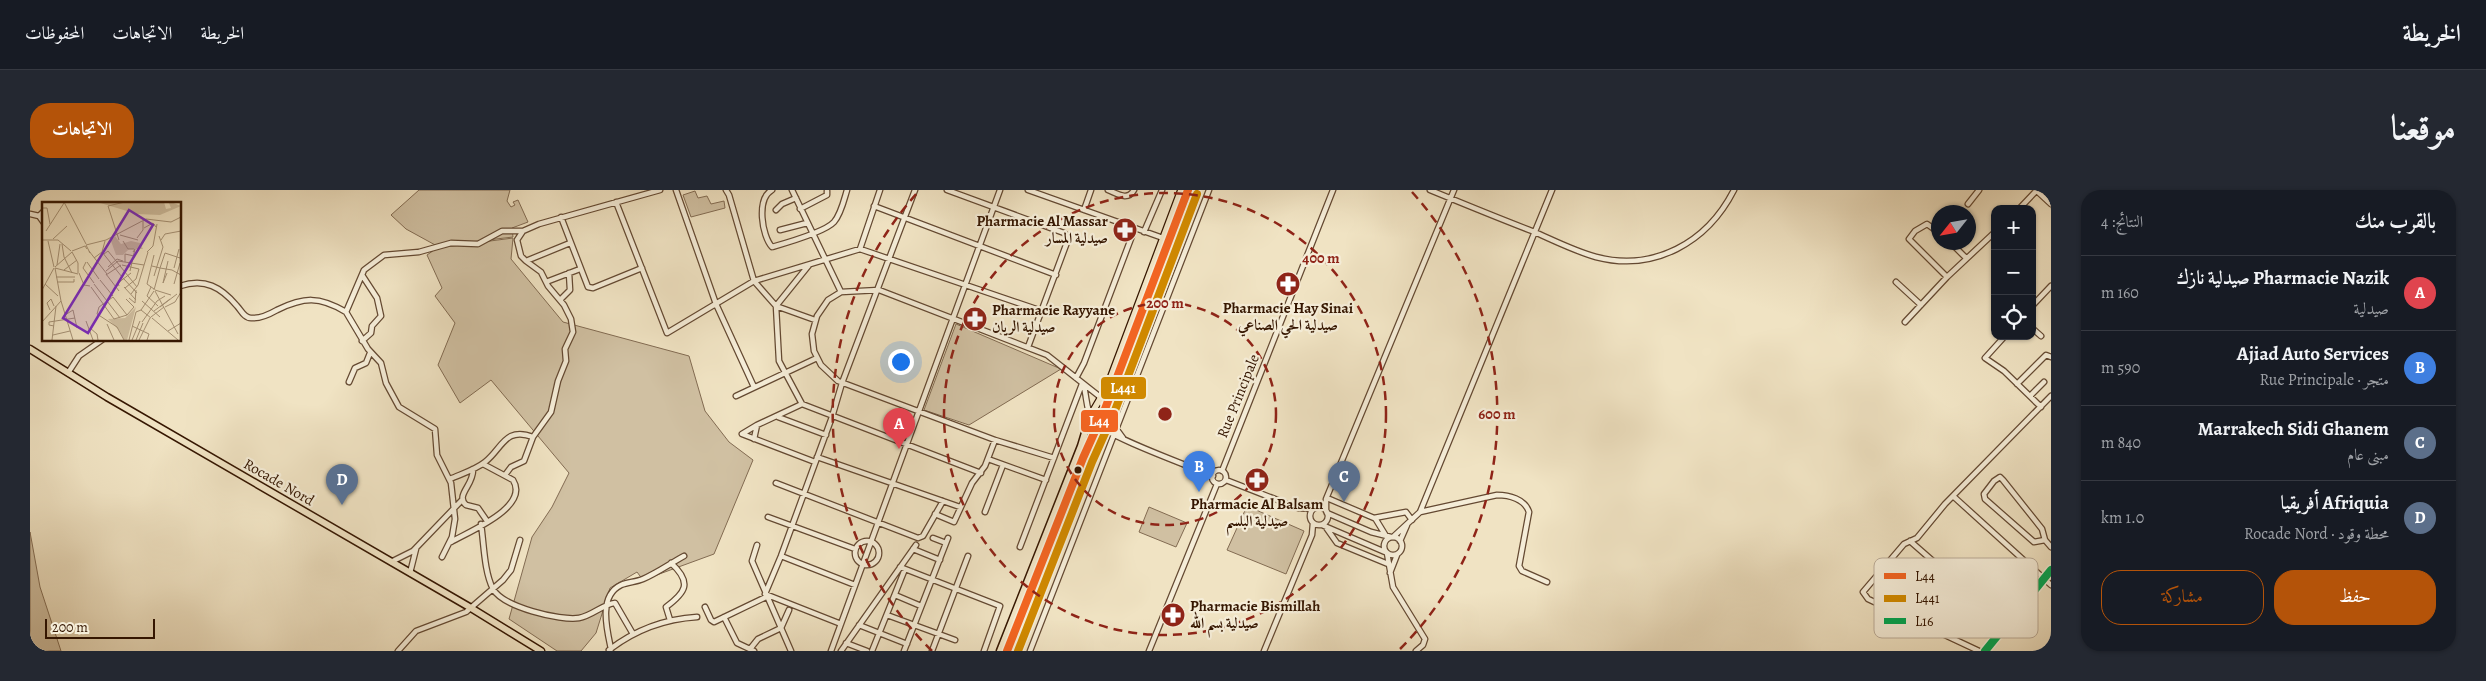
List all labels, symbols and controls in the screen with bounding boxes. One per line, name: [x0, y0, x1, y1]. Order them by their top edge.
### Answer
text: الخريطة: [2403, 17, 2461, 49]
text: المحفوظات: [25, 21, 84, 45]
text: الاتجاهات: [112, 21, 172, 45]
text: الخريطة: [200, 21, 244, 45]
button: الاتجاهات: [30, 103, 134, 158]
text: موقعنا: [2391, 103, 2456, 151]
inset map: [42, 202, 181, 341]
north arrow: [1931, 205, 1976, 250]
map controls: [1991, 205, 2036, 340]
button: +: [1991, 205, 2036, 250]
text: بالقرب منك: [2355, 207, 2436, 235]
place label: Pharmacie Al Massar صيدلية المسار: [976, 211, 1108, 248]
text: النتائج: 4: [2101, 211, 2143, 233]
pharmacy icon: Pharmacie Al Massar صيدلية المسار: [1112, 217, 1138, 243]
text: 400 m: [1302, 248, 1340, 268]
button: −: [1991, 250, 2036, 295]
text: Pharmacie Nazik صيدلية نازك: [2176, 265, 2389, 291]
pharmacy icon: Pharmacie Hay Sinai صيدلية الحي الصناعي: [1275, 271, 1301, 297]
text: 160 m: [2101, 282, 2139, 304]
text: A: [2415, 282, 2425, 304]
text: 200 m: [1146, 293, 1184, 313]
button: locate: [1991, 295, 2036, 340]
place label: Pharmacie Hay Sinai صيدلية الحي الصناعي: [1223, 298, 1354, 339]
text: صيدلية: [2354, 298, 2389, 320]
place label: Pharmacie Rayyane صيدلية الريان: [992, 300, 1115, 337]
pharmacy icon: Pharmacie Rayyane صيدلية الريان: [962, 306, 988, 332]
text: Ajiad Auto Services: [2237, 341, 2389, 367]
your location: [888, 349, 914, 375]
street label: Rue Principale: [1212, 351, 1264, 441]
text: 590 m: [2101, 357, 2140, 379]
text: B: [2415, 357, 2425, 379]
text: متجر · Rue Principale: [2259, 369, 2389, 391]
line badge: L441: [1100, 376, 1147, 400]
text: L441: [1110, 379, 1136, 398]
text: 600 m: [1478, 404, 1516, 424]
centre of rings: [1156, 405, 1174, 423]
pin: A: [883, 408, 915, 449]
line badge: L44: [1080, 409, 1119, 433]
text: L44: [1089, 412, 1110, 431]
text: Marrakech Sidi Ghanem: [2198, 416, 2389, 442]
text: 840 m: [2101, 432, 2141, 454]
text: C: [2415, 432, 2425, 454]
text: مبنى عام: [2347, 444, 2389, 466]
pin: B: [1183, 451, 1215, 492]
street label: Rocade Nord: [240, 454, 319, 511]
pin: C: [1328, 461, 1360, 502]
pin: D: [326, 464, 358, 505]
unlabelled marker: [1073, 465, 1083, 475]
pharmacy icon: Pharmacie Al Balsam صيدلية البلسم: [1244, 467, 1270, 493]
text: Afriquia أفريقيا: [2280, 490, 2389, 516]
place label: Pharmacie Al Balsam صيدلية البلسم: [1191, 494, 1324, 536]
text: 1.0 km: [2101, 507, 2144, 529]
text: D: [2414, 507, 2426, 529]
text: محطة وقود · Rocade Nord: [2244, 523, 2389, 545]
legend: [1874, 558, 2038, 638]
text: L44: [1915, 567, 1935, 586]
button: مشاركة: [2101, 570, 2264, 625]
button: حفظ: [2274, 570, 2436, 625]
text: L441: [1915, 589, 1940, 608]
place label: Pharmacie Bismillah صيدلية بسم الله: [1190, 596, 1320, 638]
pharmacy icon: Pharmacie Bismillah صيدلية بسم الله: [1160, 602, 1186, 628]
text: L16: [1915, 612, 1933, 631]
scale bar: [45, 616, 155, 639]
text: 200 m: [52, 618, 88, 637]

